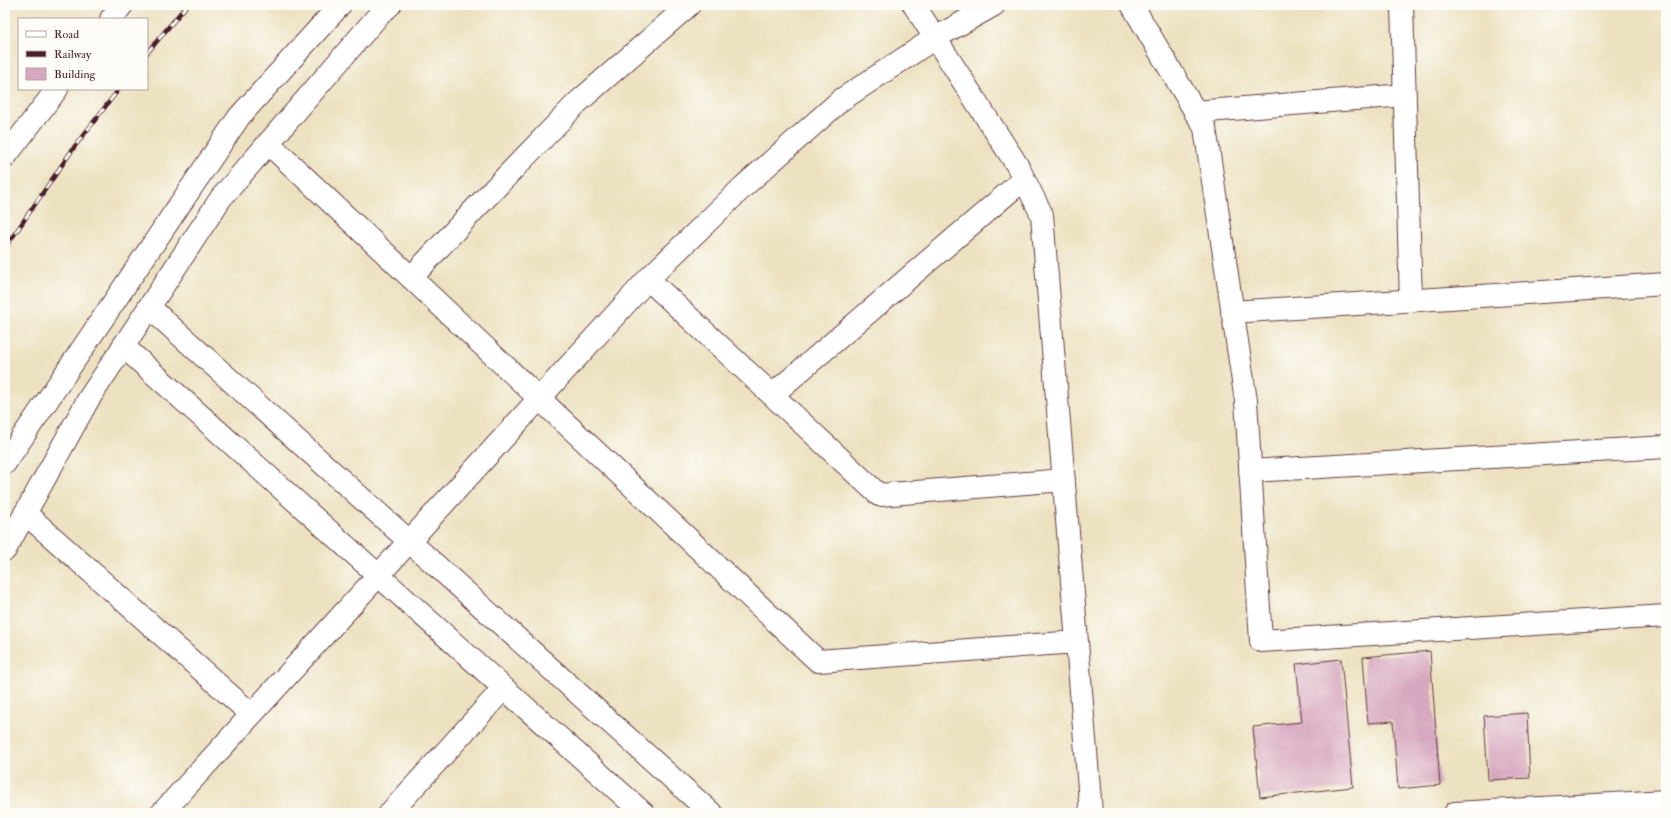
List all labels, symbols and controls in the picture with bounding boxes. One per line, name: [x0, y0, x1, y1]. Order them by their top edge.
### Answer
legend: [18, 18, 148, 90]
text: Road: [54, 27, 79, 42]
text: Railway: [54, 47, 92, 62]
text: Building: [54, 67, 97, 82]

